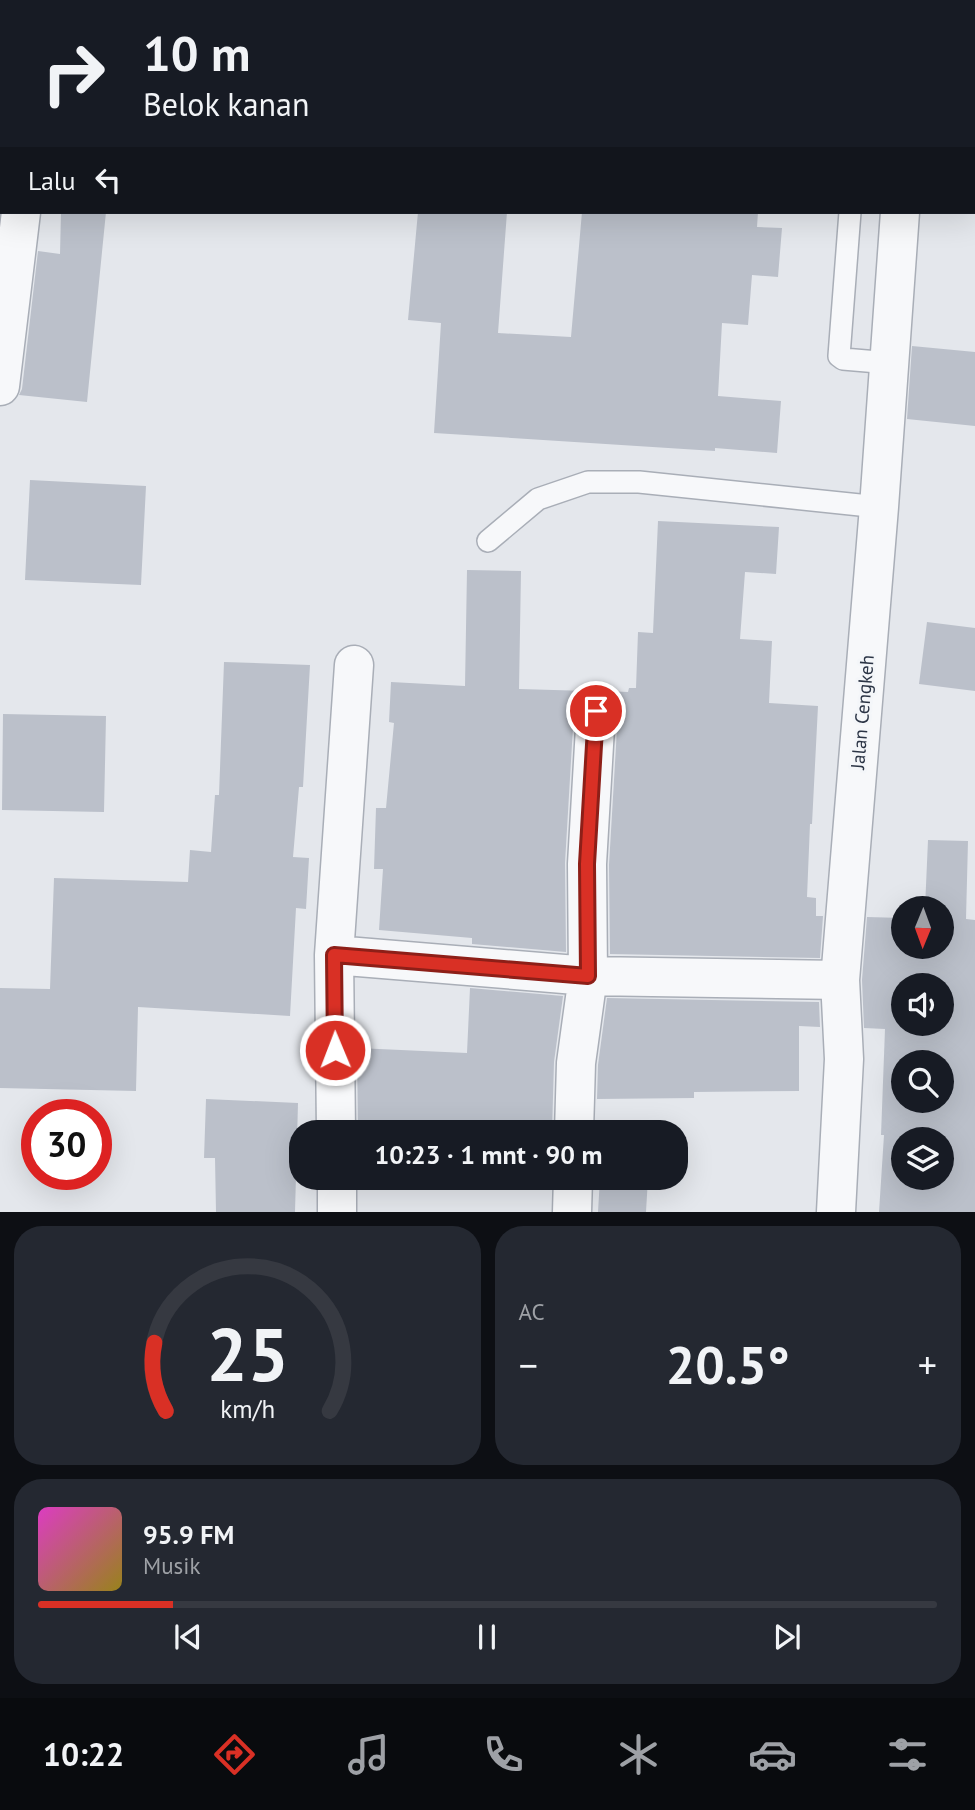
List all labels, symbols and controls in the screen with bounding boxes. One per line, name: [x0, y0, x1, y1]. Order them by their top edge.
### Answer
text: 10 m: [143, 21, 250, 85]
icon: right: [28, 28, 119, 119]
text: Belok kanan: [143, 83, 309, 125]
icon: left: [89, 161, 127, 199]
text: Lalu: [28, 164, 75, 197]
street label: Jalan Cengkeh: [845, 654, 879, 771]
pin: [566, 681, 626, 741]
icon: arrive: [577, 692, 615, 730]
north arrow: [891, 896, 954, 959]
map controls: [891, 896, 954, 1190]
button: sound: [891, 973, 954, 1036]
position arrow: [298, 1013, 372, 1087]
button: search: [891, 1050, 954, 1113]
speed limit sign: 30: [21, 1099, 112, 1190]
button: layers: [891, 1127, 954, 1190]
text: 10:23 · 1 mnt · 90 m: [375, 1138, 602, 1171]
text: AC: [519, 1297, 545, 1326]
text: 25: [206, 1308, 289, 1402]
text: 20.5°: [666, 1331, 790, 1398]
text: −: [519, 1340, 538, 1389]
text: +: [918, 1340, 937, 1389]
text: km/h: [220, 1393, 275, 1425]
text: 95.9 FM: [143, 1518, 234, 1551]
text: Musik: [143, 1551, 200, 1580]
icon: previous: [169, 1618, 207, 1656]
icon: pause: [468, 1618, 506, 1656]
icon: next: [768, 1618, 806, 1656]
icon: directions: [210, 1730, 259, 1779]
icon: music: [344, 1730, 393, 1779]
icon: phone: [479, 1730, 528, 1779]
icon: climate: [614, 1730, 663, 1779]
icon: car: [748, 1730, 797, 1779]
icon: filters: [883, 1730, 932, 1779]
text: 10:22: [43, 1733, 124, 1775]

